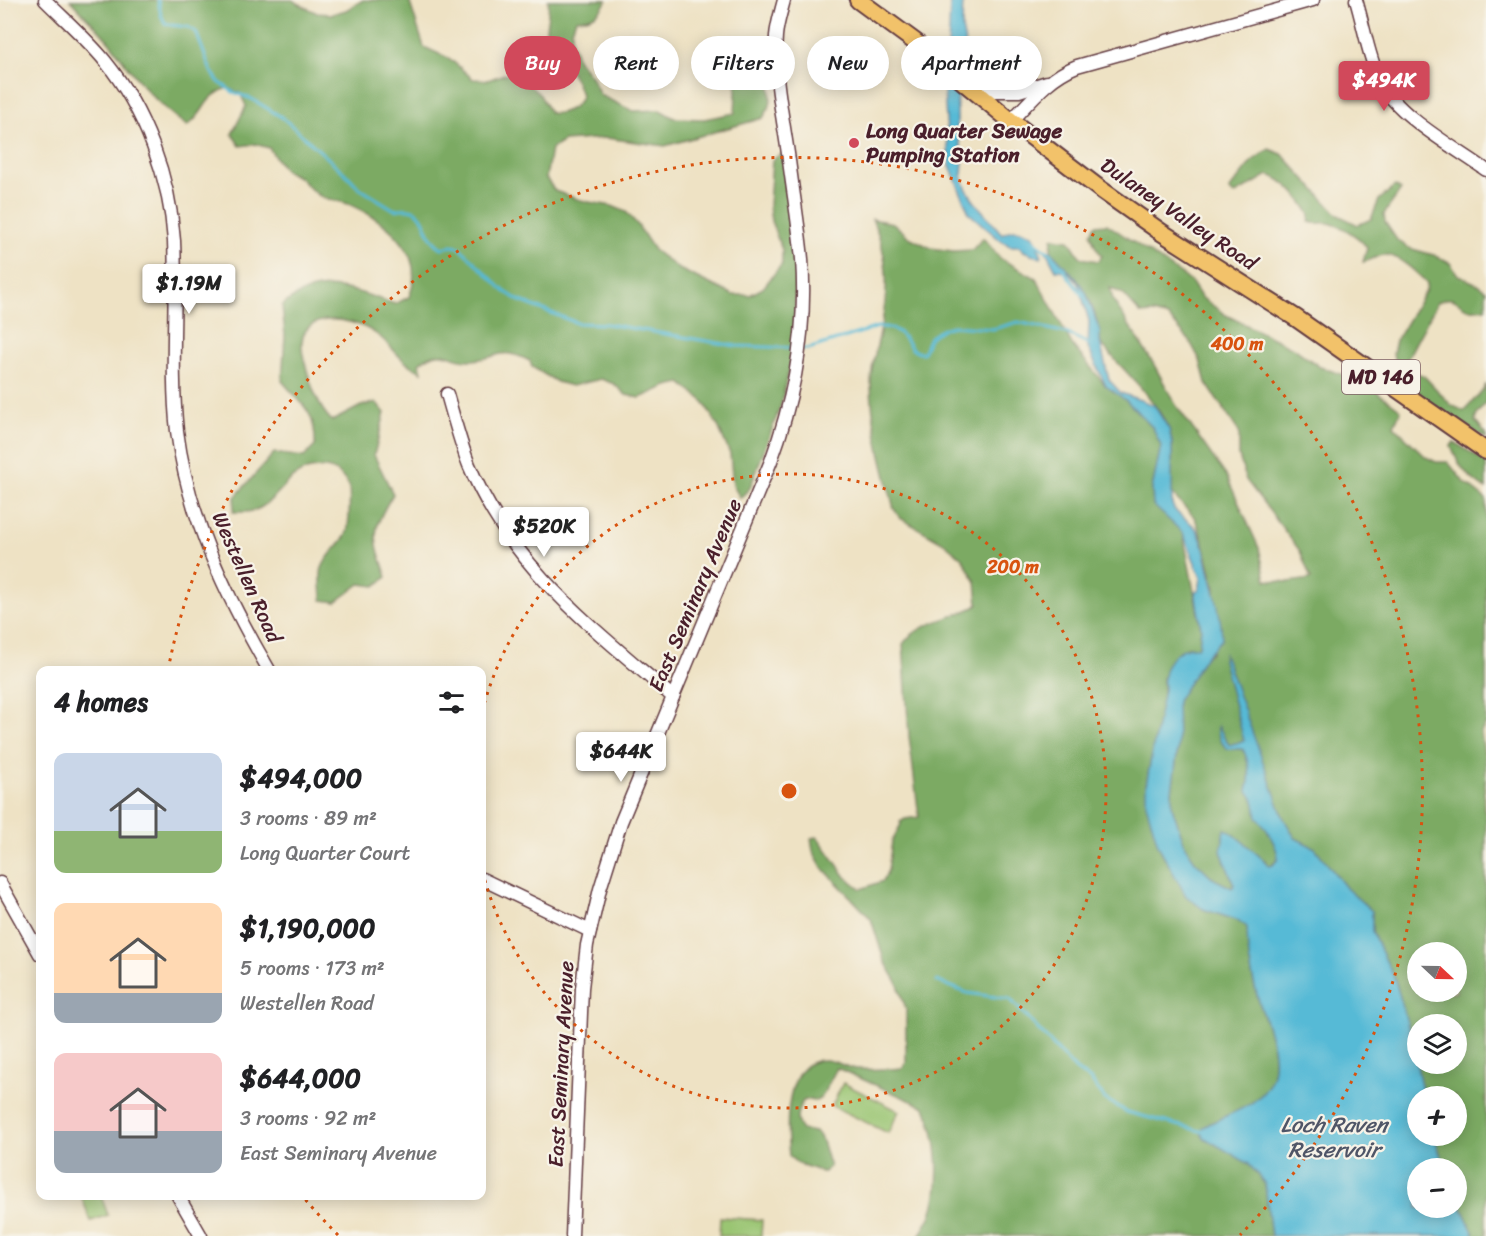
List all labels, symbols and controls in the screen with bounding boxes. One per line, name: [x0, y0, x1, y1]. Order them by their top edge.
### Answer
chip: Buy: [504, 36, 581, 90]
chip: Rent: [593, 36, 679, 90]
chip: Filters: [691, 36, 795, 90]
chip: New: [807, 36, 889, 90]
chip: Apartment: [901, 36, 1042, 90]
pin: $494K: [1342, 61, 1426, 112]
text: $494K: [1353, 63, 1415, 98]
place label: Long Quarter Sewage Pumping Station: [866, 112, 1062, 174]
marker: Long Quarter Sewage Pumping Station: [847, 136, 861, 150]
street label: Dulaney Valley Road: [1092, 147, 1267, 282]
pin: $1.19M: [140, 264, 238, 315]
text: $1.19M: [156, 266, 222, 301]
text: 400 m: [1210, 328, 1263, 360]
road number: MD 146: [1342, 360, 1420, 394]
street label: East Seminary Avenue: [637, 492, 753, 698]
street label: Westellen Road: [201, 505, 294, 651]
pin: $520K: [502, 507, 586, 558]
text: $520K: [513, 509, 575, 544]
text: 200 m: [986, 551, 1039, 583]
text: 4 homes: [54, 679, 148, 725]
icon: filters: [435, 686, 468, 719]
pin: $644K: [579, 732, 663, 783]
text: $644K: [590, 734, 652, 769]
text: $494,000: [240, 755, 362, 801]
icon: home: [102, 777, 174, 849]
centre of rings: [779, 781, 799, 801]
text: 3 rooms · 89 m²: [240, 801, 377, 836]
text: Long Quarter Court: [240, 836, 410, 871]
text: $1,190,000: [240, 905, 376, 951]
icon: home: [102, 927, 174, 999]
north arrow: [1407, 942, 1467, 1002]
map controls: [1407, 942, 1467, 1218]
text: 5 rooms · 173 m²: [240, 951, 385, 986]
street label: East Seminary Avenue: [537, 960, 585, 1168]
text: Westellen Road: [240, 986, 374, 1021]
button: layers: [1407, 1014, 1467, 1074]
text: $644,000: [240, 1055, 361, 1101]
icon: home: [102, 1077, 174, 1149]
button: +: [1407, 1086, 1467, 1146]
text: 3 rooms · 92 m²: [240, 1101, 376, 1136]
water label: Loch Raven Reservoir: [1281, 1105, 1389, 1169]
text: East Seminary Avenue: [240, 1136, 437, 1171]
button: −: [1407, 1158, 1467, 1218]

